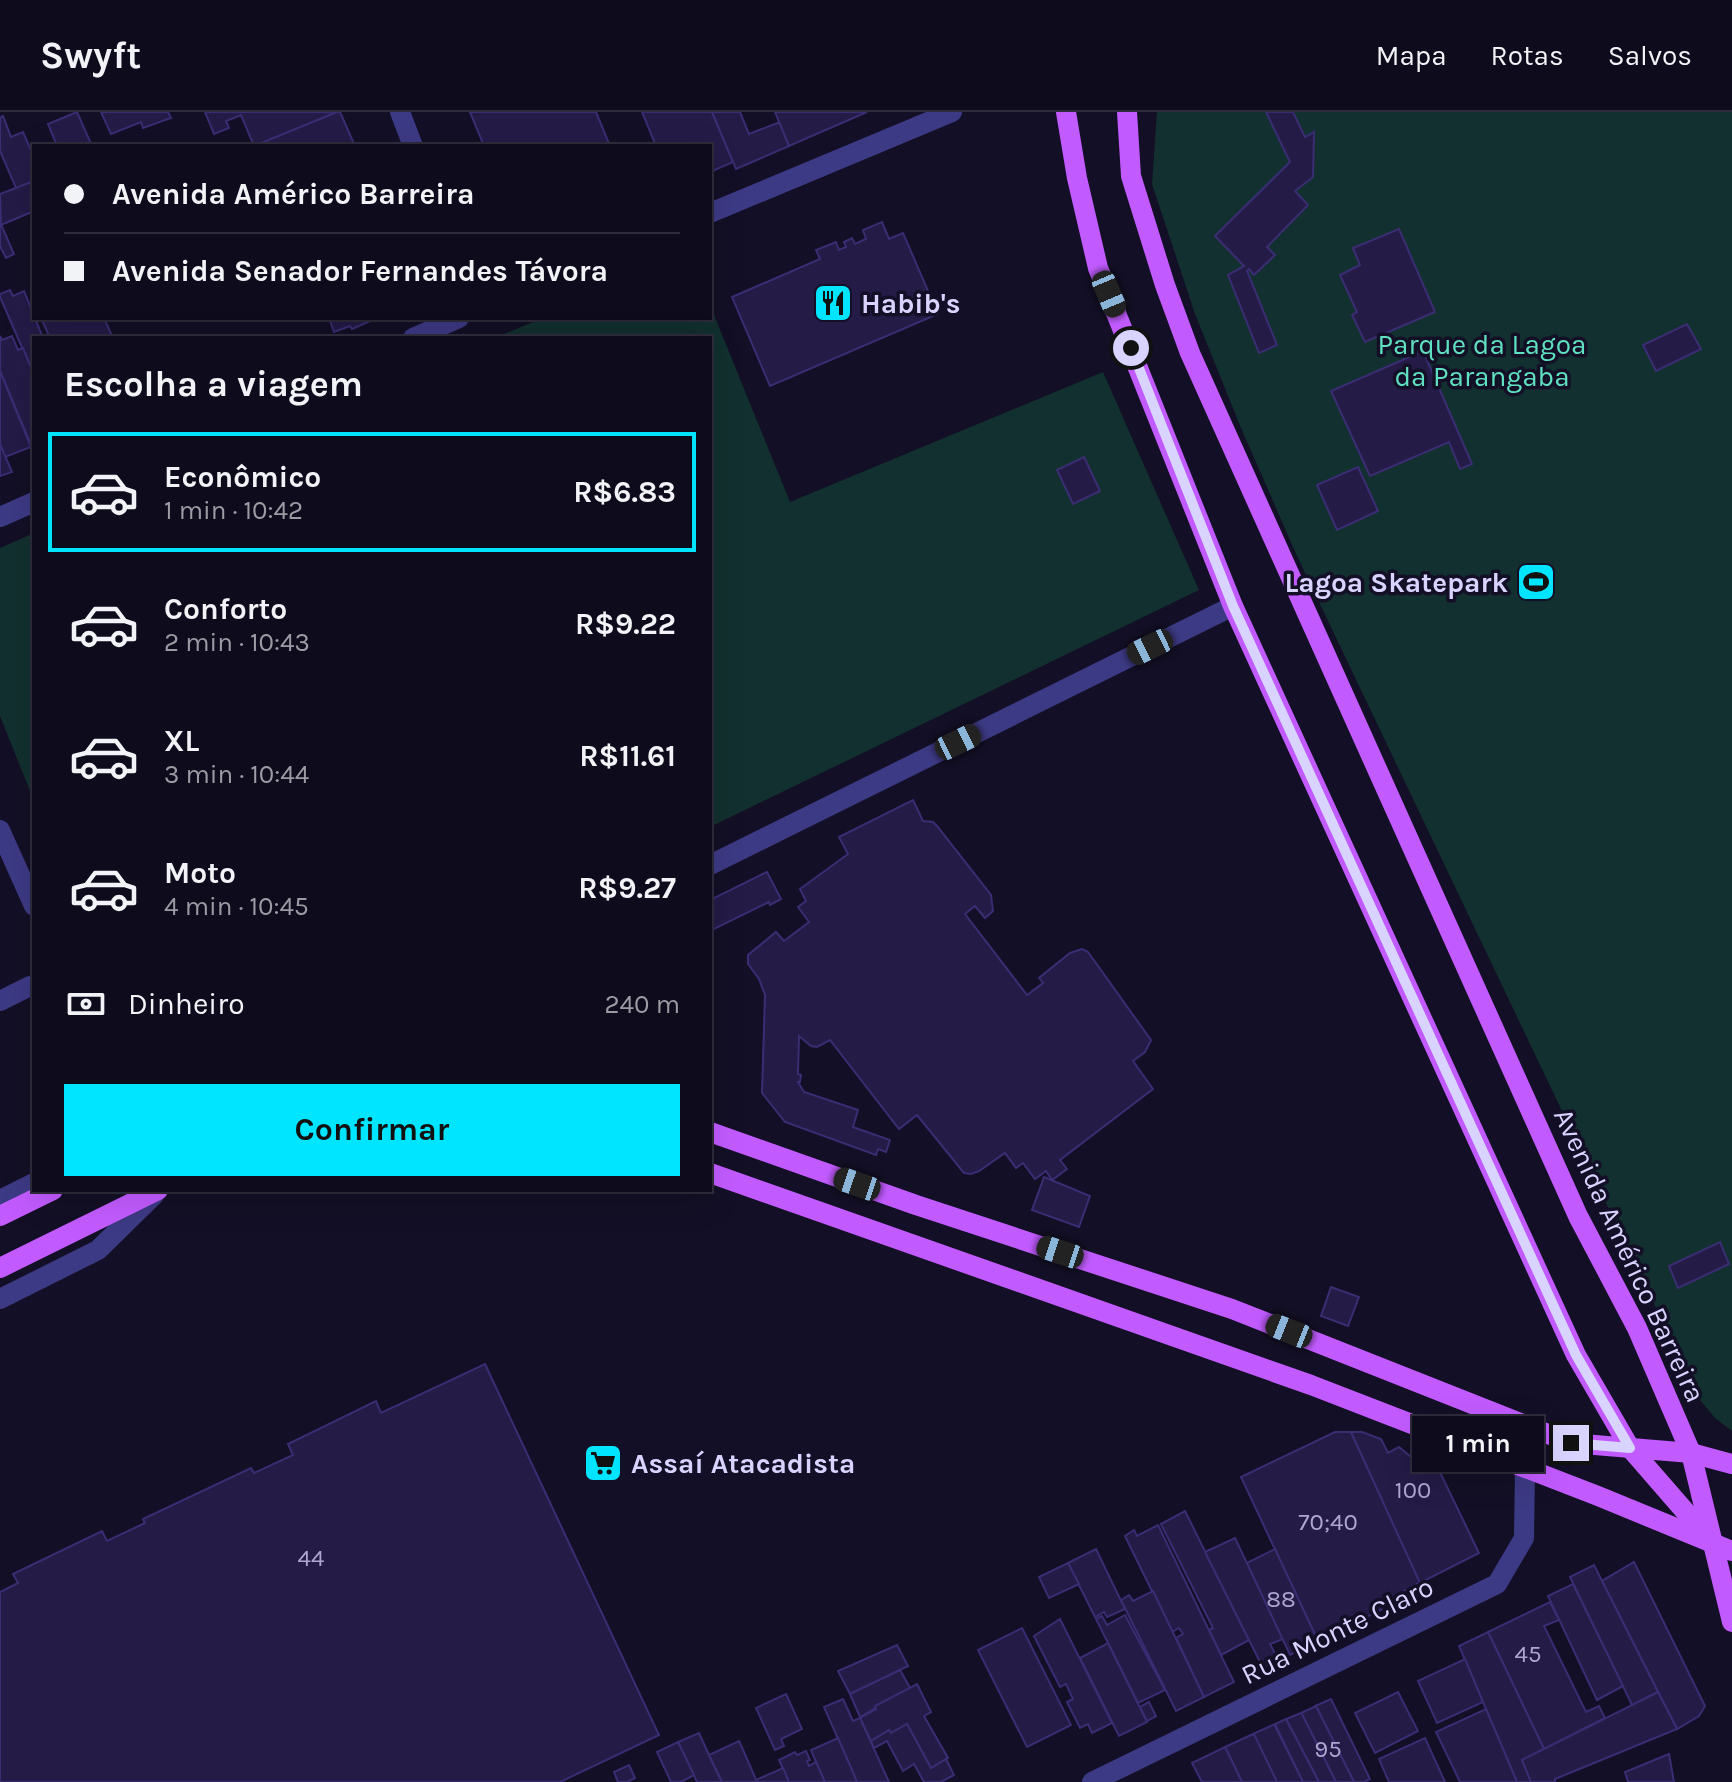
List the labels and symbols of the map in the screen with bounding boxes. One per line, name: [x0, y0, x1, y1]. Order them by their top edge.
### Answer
car: [1089, 267, 1129, 321]
restaurant icon: Habib's: [812, 282, 854, 324]
place label: Habib's: [861, 287, 961, 320]
park label: Parque da Lagoa da Parangaba: [1377, 328, 1587, 393]
route start: [1113, 330, 1149, 366]
sports icon: Lagoa Skatepark: [1515, 561, 1557, 603]
place label: Lagoa Skatepark: [1284, 566, 1508, 599]
car: [1123, 626, 1177, 668]
car: [931, 721, 985, 763]
street label: Avenida Américo Barreira: [1547, 1103, 1712, 1407]
car: [830, 1165, 884, 1203]
car: [1033, 1233, 1087, 1271]
car: [1262, 1311, 1316, 1351]
callout: 1 min: [1411, 1415, 1543, 1471]
route end: [1553, 1425, 1589, 1461]
supermarket icon: Assaí Atacadista: [582, 1442, 624, 1484]
place label: Assaí Atacadista: [631, 1447, 855, 1480]
house number: 100: [1395, 1476, 1431, 1504]
house number: 70;40: [1298, 1508, 1358, 1536]
house number: 44: [298, 1544, 324, 1572]
street label: Rua Monte Claro: [1236, 1570, 1439, 1691]
house number: 88: [1266, 1585, 1296, 1613]
house number: 45: [1515, 1640, 1541, 1668]
house number: 95: [1314, 1735, 1342, 1763]

